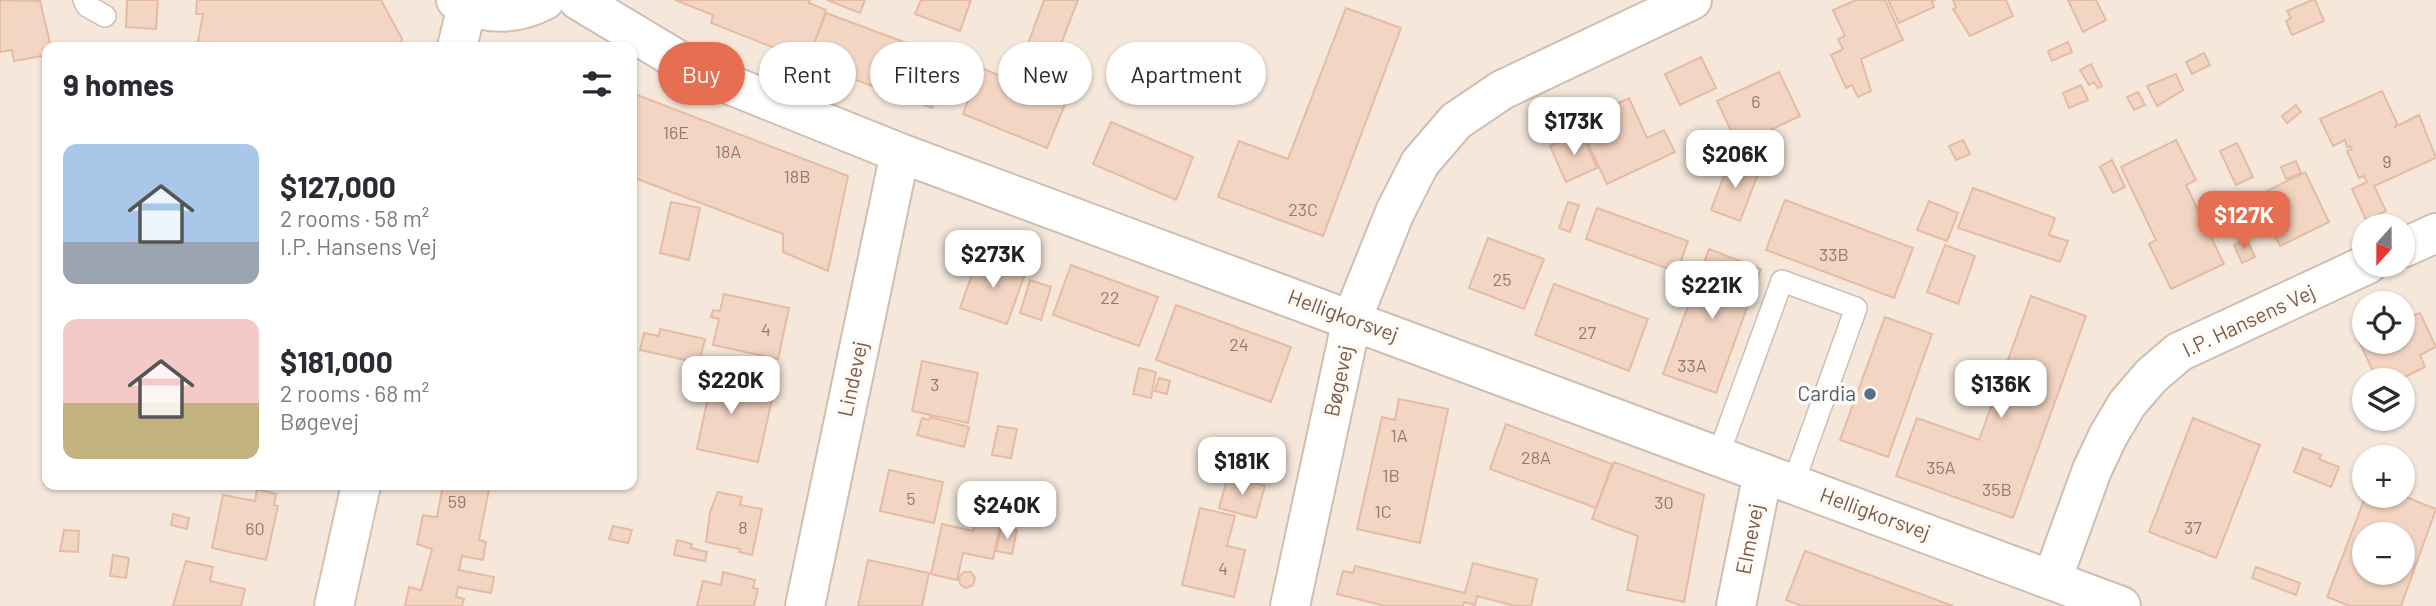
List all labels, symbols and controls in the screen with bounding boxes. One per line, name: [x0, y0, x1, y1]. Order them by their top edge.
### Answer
chip: Buy: [658, 42, 745, 105]
chip: Rent: [759, 42, 856, 105]
chip: Filters: [870, 42, 984, 105]
chip: New: [998, 42, 1092, 105]
chip: Apartment: [1106, 42, 1266, 105]
icon: filters: [578, 65, 616, 103]
text: 9 homes: [63, 66, 174, 102]
house number: 6: [1751, 90, 1761, 112]
pin: $173K: [1525, 97, 1623, 157]
text: $173K: [1544, 106, 1604, 134]
house number: 16E: [663, 121, 689, 143]
pin: $206K: [1686, 130, 1784, 190]
text: $206K: [1702, 139, 1768, 167]
house number: 18A: [715, 140, 741, 162]
house number: 9: [2382, 150, 2392, 172]
house number: 18B: [784, 165, 810, 187]
text: $127,000: [280, 168, 396, 204]
icon: home: [119, 172, 203, 256]
pin: $127K: [2195, 191, 2293, 251]
house number: 23C: [1288, 198, 1318, 220]
text: $127K: [2214, 200, 2274, 228]
text: 2 rooms · 58 m²: [280, 204, 429, 232]
north arrow: [2352, 214, 2415, 276]
map controls: [2352, 214, 2415, 585]
pin: $273K: [944, 230, 1042, 290]
text: I.P. Hansens Vej: [280, 232, 437, 260]
text: $273K: [961, 239, 1025, 267]
house number: 33B: [1819, 243, 1849, 265]
pin: $221K: [1663, 262, 1761, 321]
house number: 25: [1493, 268, 1511, 290]
text: $221K: [1681, 270, 1743, 298]
street label: I.P. Hansens Vej: [2178, 278, 2319, 361]
street label: Helligkorsvej: [1285, 283, 1402, 346]
house number: 22: [1100, 286, 1120, 308]
button: locate: [2352, 291, 2415, 354]
house number: 4: [761, 318, 771, 340]
house number: 27: [1578, 321, 1597, 343]
house number: 24: [1229, 333, 1249, 355]
street label: Lindevej: [831, 339, 872, 419]
text: $181,000: [280, 343, 393, 379]
street label: Bøgevej: [1318, 343, 1357, 419]
icon: home: [119, 347, 203, 431]
house number: 33A: [1677, 354, 1707, 376]
pin: $220K: [682, 356, 780, 416]
pin: $136K: [1952, 360, 2050, 420]
text: $220K: [698, 365, 764, 393]
button: layers: [2352, 368, 2415, 431]
text: $136K: [1971, 369, 2031, 397]
house number: 3: [930, 373, 940, 395]
text: 2 rooms · 68 m²: [280, 379, 429, 407]
place label: Cardia: [1798, 380, 1856, 405]
marker: Cardia: [1862, 386, 1878, 402]
text: Bøgevej: [280, 407, 359, 435]
house number: 1A: [1390, 424, 1408, 446]
pin: $181K: [1193, 438, 1291, 497]
button: +: [2352, 445, 2415, 508]
text: $181K: [1214, 446, 1270, 474]
house number: 28A: [1521, 446, 1551, 468]
house number: 35A: [1926, 456, 1956, 478]
house number: 1B: [1382, 464, 1400, 486]
house number: 35B: [1982, 478, 2012, 500]
street label: Helligkorsvej: [1817, 481, 1934, 544]
pin: $240K: [958, 482, 1056, 541]
house number: 5: [906, 487, 916, 509]
house number: 59: [448, 490, 466, 512]
text: $240K: [973, 490, 1041, 518]
house number: 30: [1654, 491, 1674, 513]
house number: 1C: [1374, 500, 1392, 522]
street label: Elmevej: [1729, 501, 1768, 576]
house number: 8: [738, 516, 748, 538]
house number: 37: [2184, 516, 2202, 538]
house number: 60: [245, 517, 265, 539]
button: −: [2352, 522, 2415, 585]
house number: 4: [1218, 557, 1228, 579]

